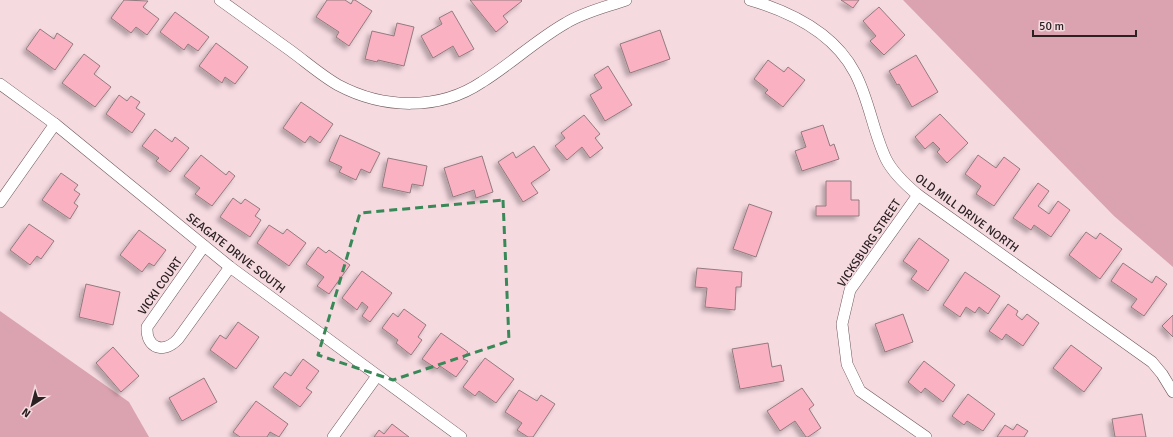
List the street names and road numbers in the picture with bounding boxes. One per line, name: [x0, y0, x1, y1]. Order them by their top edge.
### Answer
street label: OLD MILL DRIVE NORTH: [912, 171, 1021, 256]
street label: VICKSBURG STREET: [834, 196, 905, 290]
street label: SEAGATE DRIVE SOUTH: [183, 210, 288, 297]
street label: VICKI COURT: [135, 254, 186, 318]

